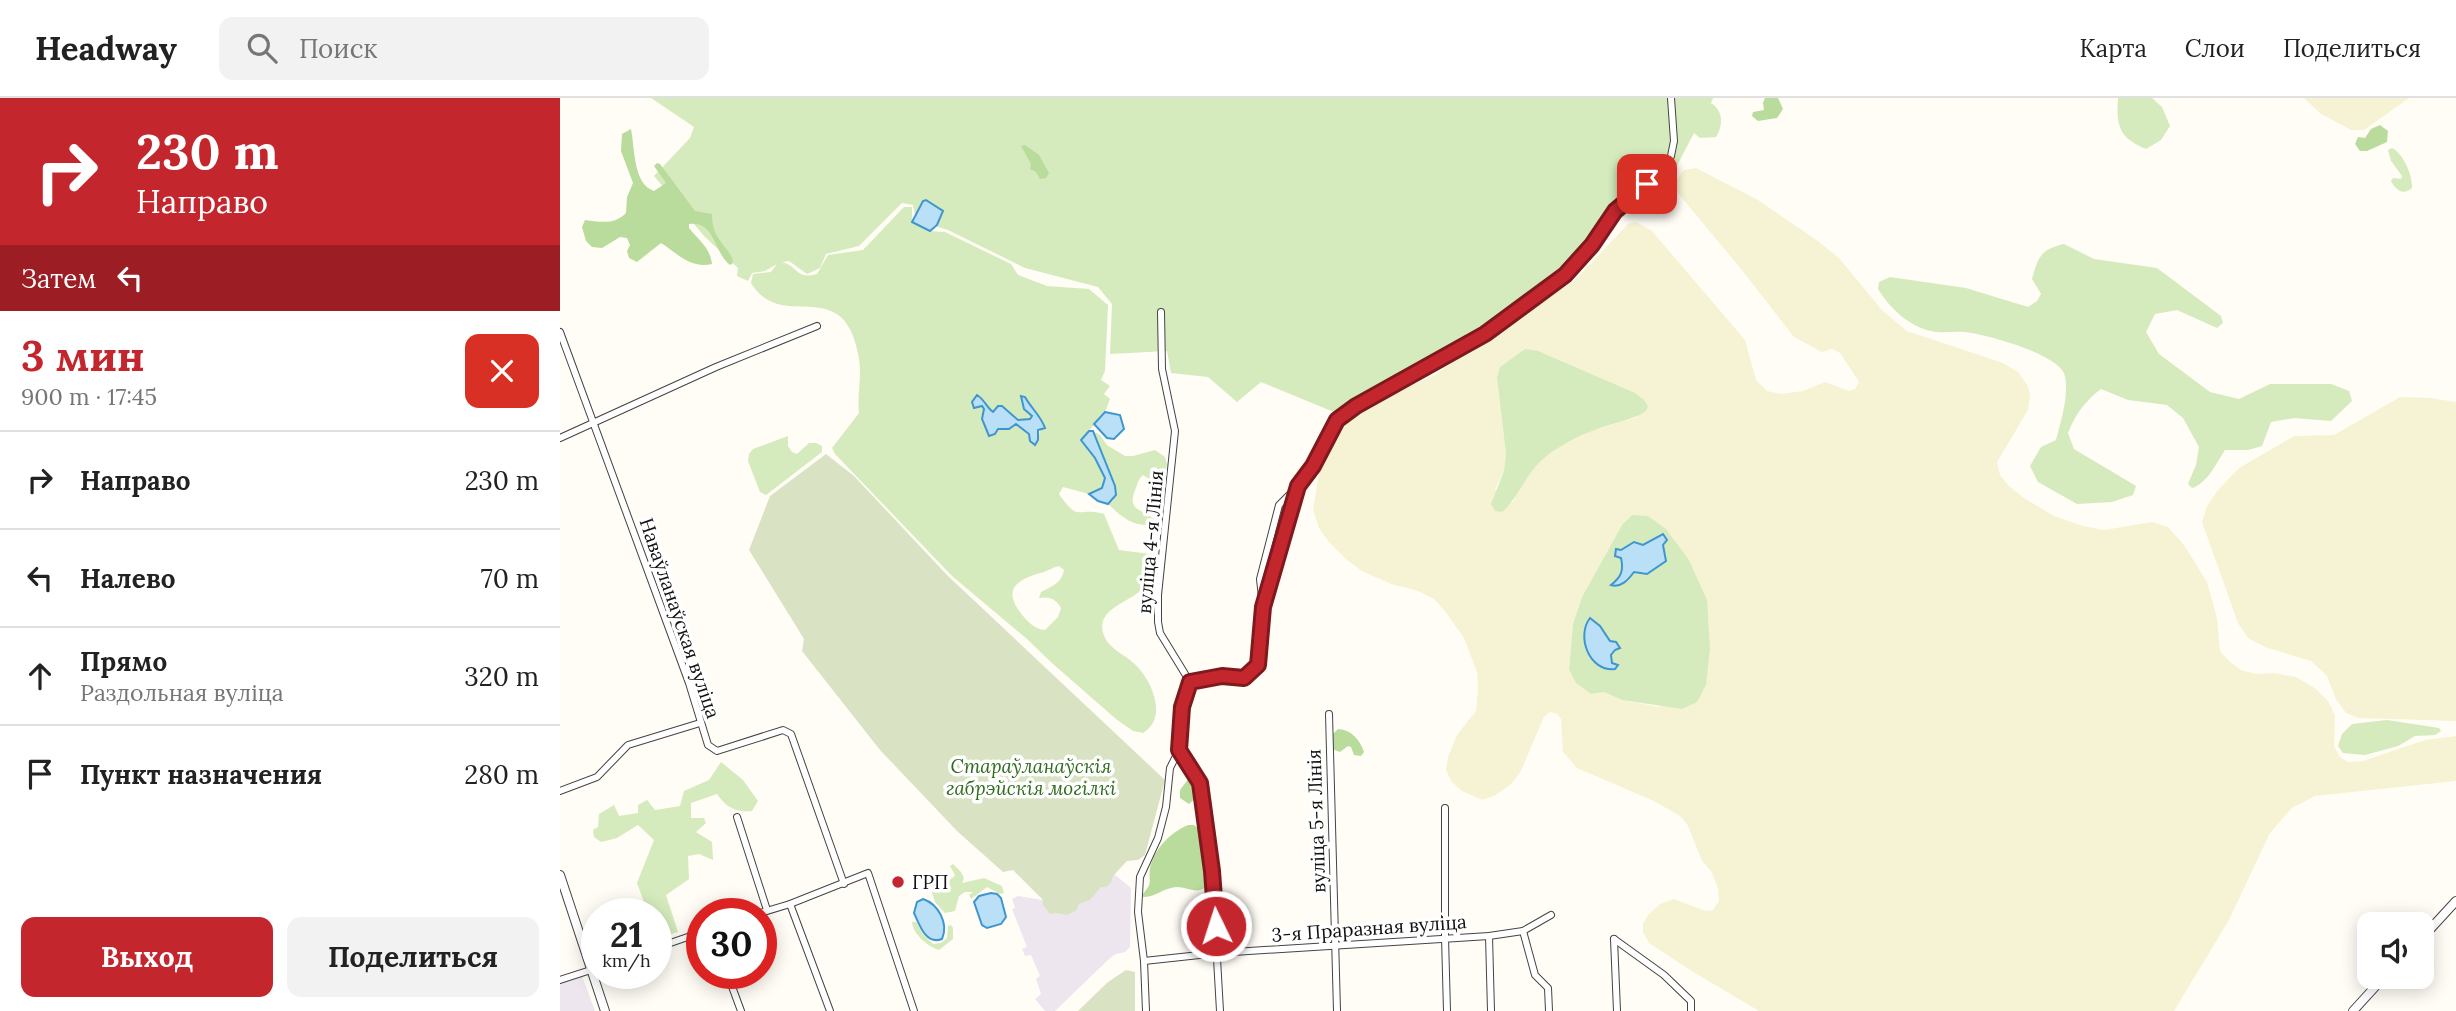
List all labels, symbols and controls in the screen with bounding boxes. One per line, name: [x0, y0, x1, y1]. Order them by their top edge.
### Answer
search box: [219, 17, 709, 80]
text: Headway: [35, 27, 177, 69]
icon: search: [243, 29, 281, 67]
text: Поиск: [299, 32, 377, 65]
text: Карта: [2079, 33, 2147, 64]
text: Слои: [2185, 33, 2245, 64]
text: Поделиться: [2283, 33, 2421, 64]
text: 230 m: [136, 120, 279, 182]
icon: right: [21, 126, 112, 217]
pin: [1617, 154, 1677, 214]
icon: arrive: [1628, 165, 1666, 203]
text: Направо: [136, 181, 268, 222]
icon: left: [111, 259, 149, 297]
text: Затем: [21, 262, 97, 295]
text: 3 мин: [21, 329, 145, 383]
button: close: [465, 334, 539, 408]
text: 900 m · 17:45: [21, 382, 157, 411]
icon: right: [21, 461, 59, 499]
text: Направо: [80, 464, 191, 497]
text: 230 m: [465, 464, 539, 497]
street label: вуліца 4-я Лінія: [1132, 469, 1168, 615]
street label: Наваўланаўская вуліца: [634, 515, 726, 722]
icon: left: [21, 559, 59, 597]
text: Налево: [80, 562, 176, 595]
text: 70 m: [481, 562, 539, 595]
text: Прямо: [80, 645, 167, 678]
icon: ahead: [21, 657, 59, 695]
text: 320 m: [464, 660, 539, 693]
text: Раздольная вуліца: [80, 678, 284, 707]
street label: вуліца 5-я Лінія: [1301, 749, 1331, 893]
park label: Стараўланаўскія габрэйскія могілкі: [946, 754, 1116, 800]
icon: arrive: [21, 755, 59, 793]
text: Пункт назначения: [80, 758, 322, 791]
text: 280 m: [464, 758, 539, 791]
place label: ГРП: [912, 870, 948, 894]
marker: ГРП: [890, 874, 906, 890]
position arrow: [1179, 889, 1253, 963]
speed limit sign: 30: [686, 898, 777, 989]
street label: 3-я Праразная вуліца: [1271, 909, 1468, 947]
text: 21: [610, 912, 643, 957]
map controls: [2357, 912, 2434, 989]
button: sound: [2357, 912, 2434, 989]
button: Выход: [21, 917, 273, 997]
button: Поделиться: [287, 917, 539, 997]
text: km/h: [602, 949, 651, 972]

